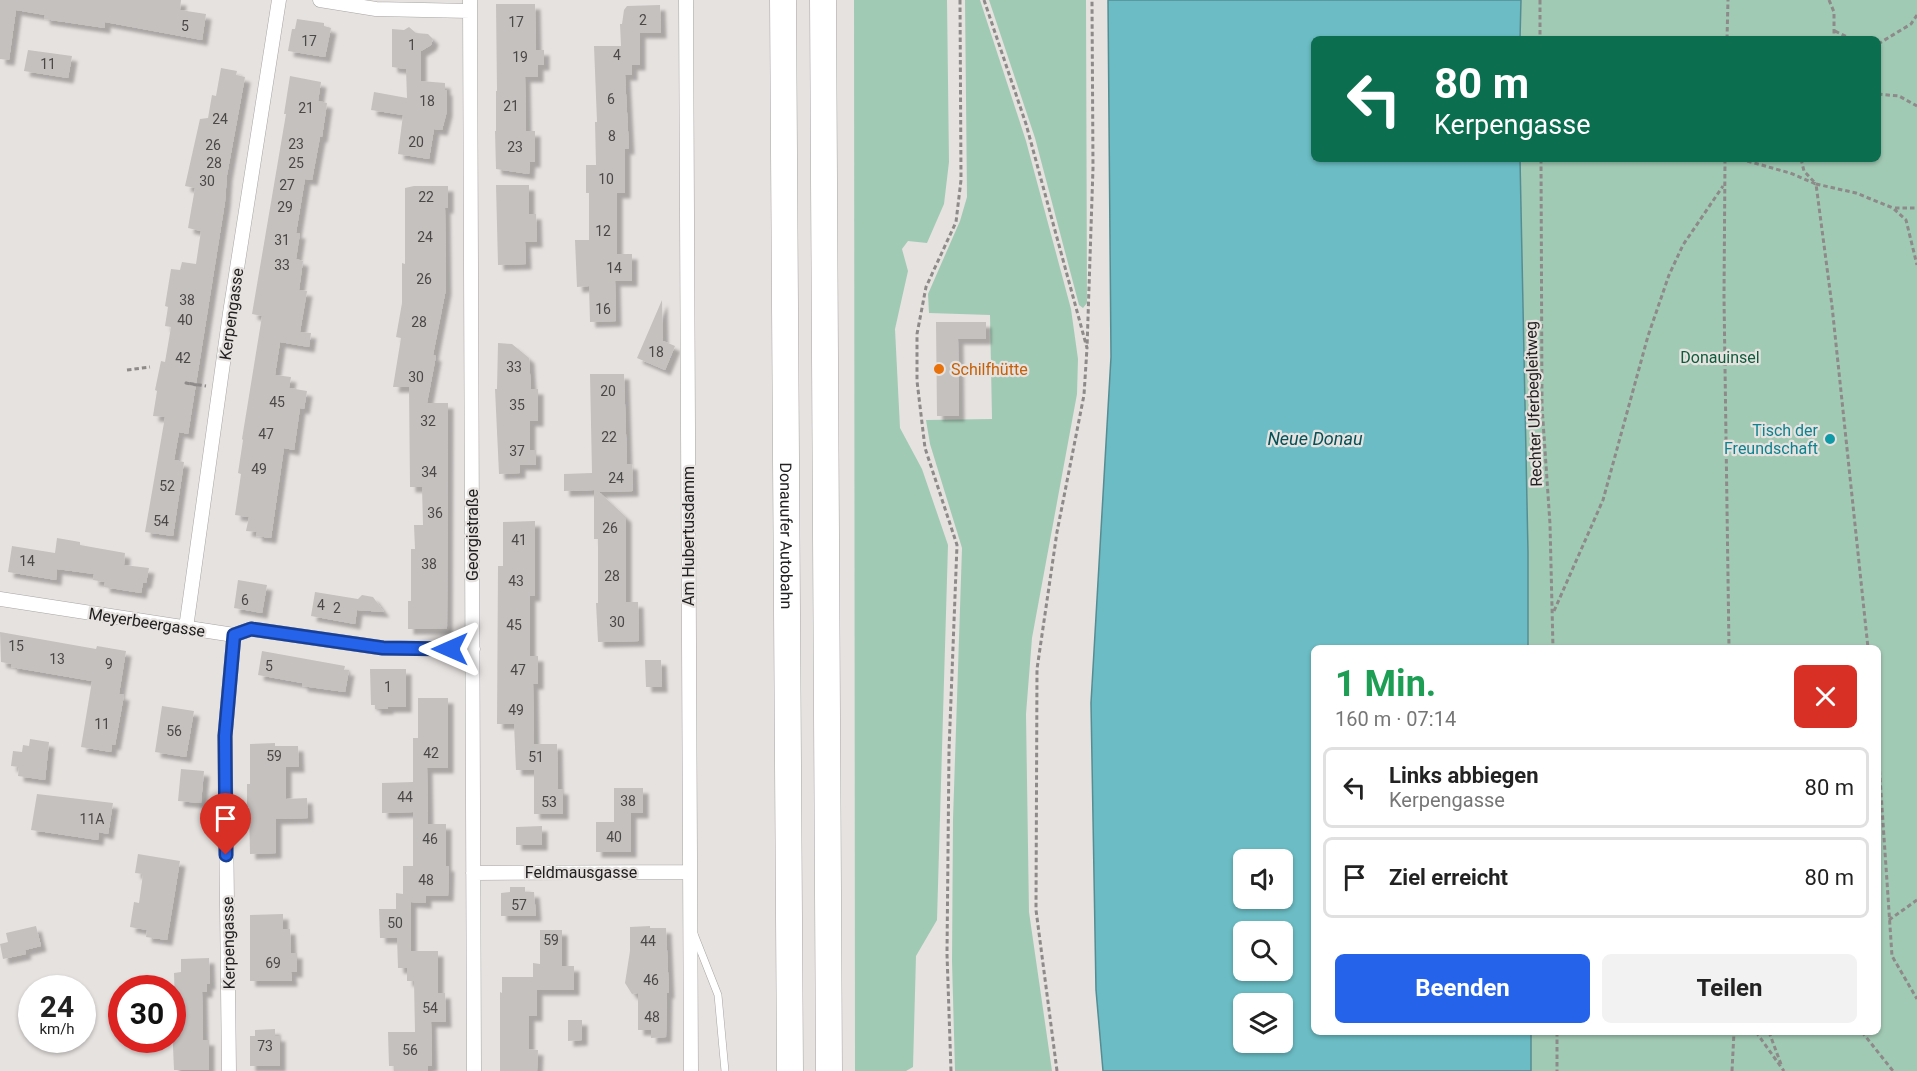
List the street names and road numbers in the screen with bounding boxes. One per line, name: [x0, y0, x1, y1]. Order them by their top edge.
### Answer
street label: Kerpengasse: [216, 267, 247, 361]
street label: Rechter Uferbegleitweg: [1521, 321, 1546, 487]
street label: Donauufer Autobahn: [776, 463, 796, 609]
street label: Am Hubertusdamm: [679, 466, 698, 606]
street label: Georgistraße: [463, 489, 482, 581]
street label: Meyerbeergasse: [87, 604, 207, 641]
street label: Feldmausgasse: [525, 863, 637, 882]
street label: Kerpengasse: [218, 896, 239, 990]

